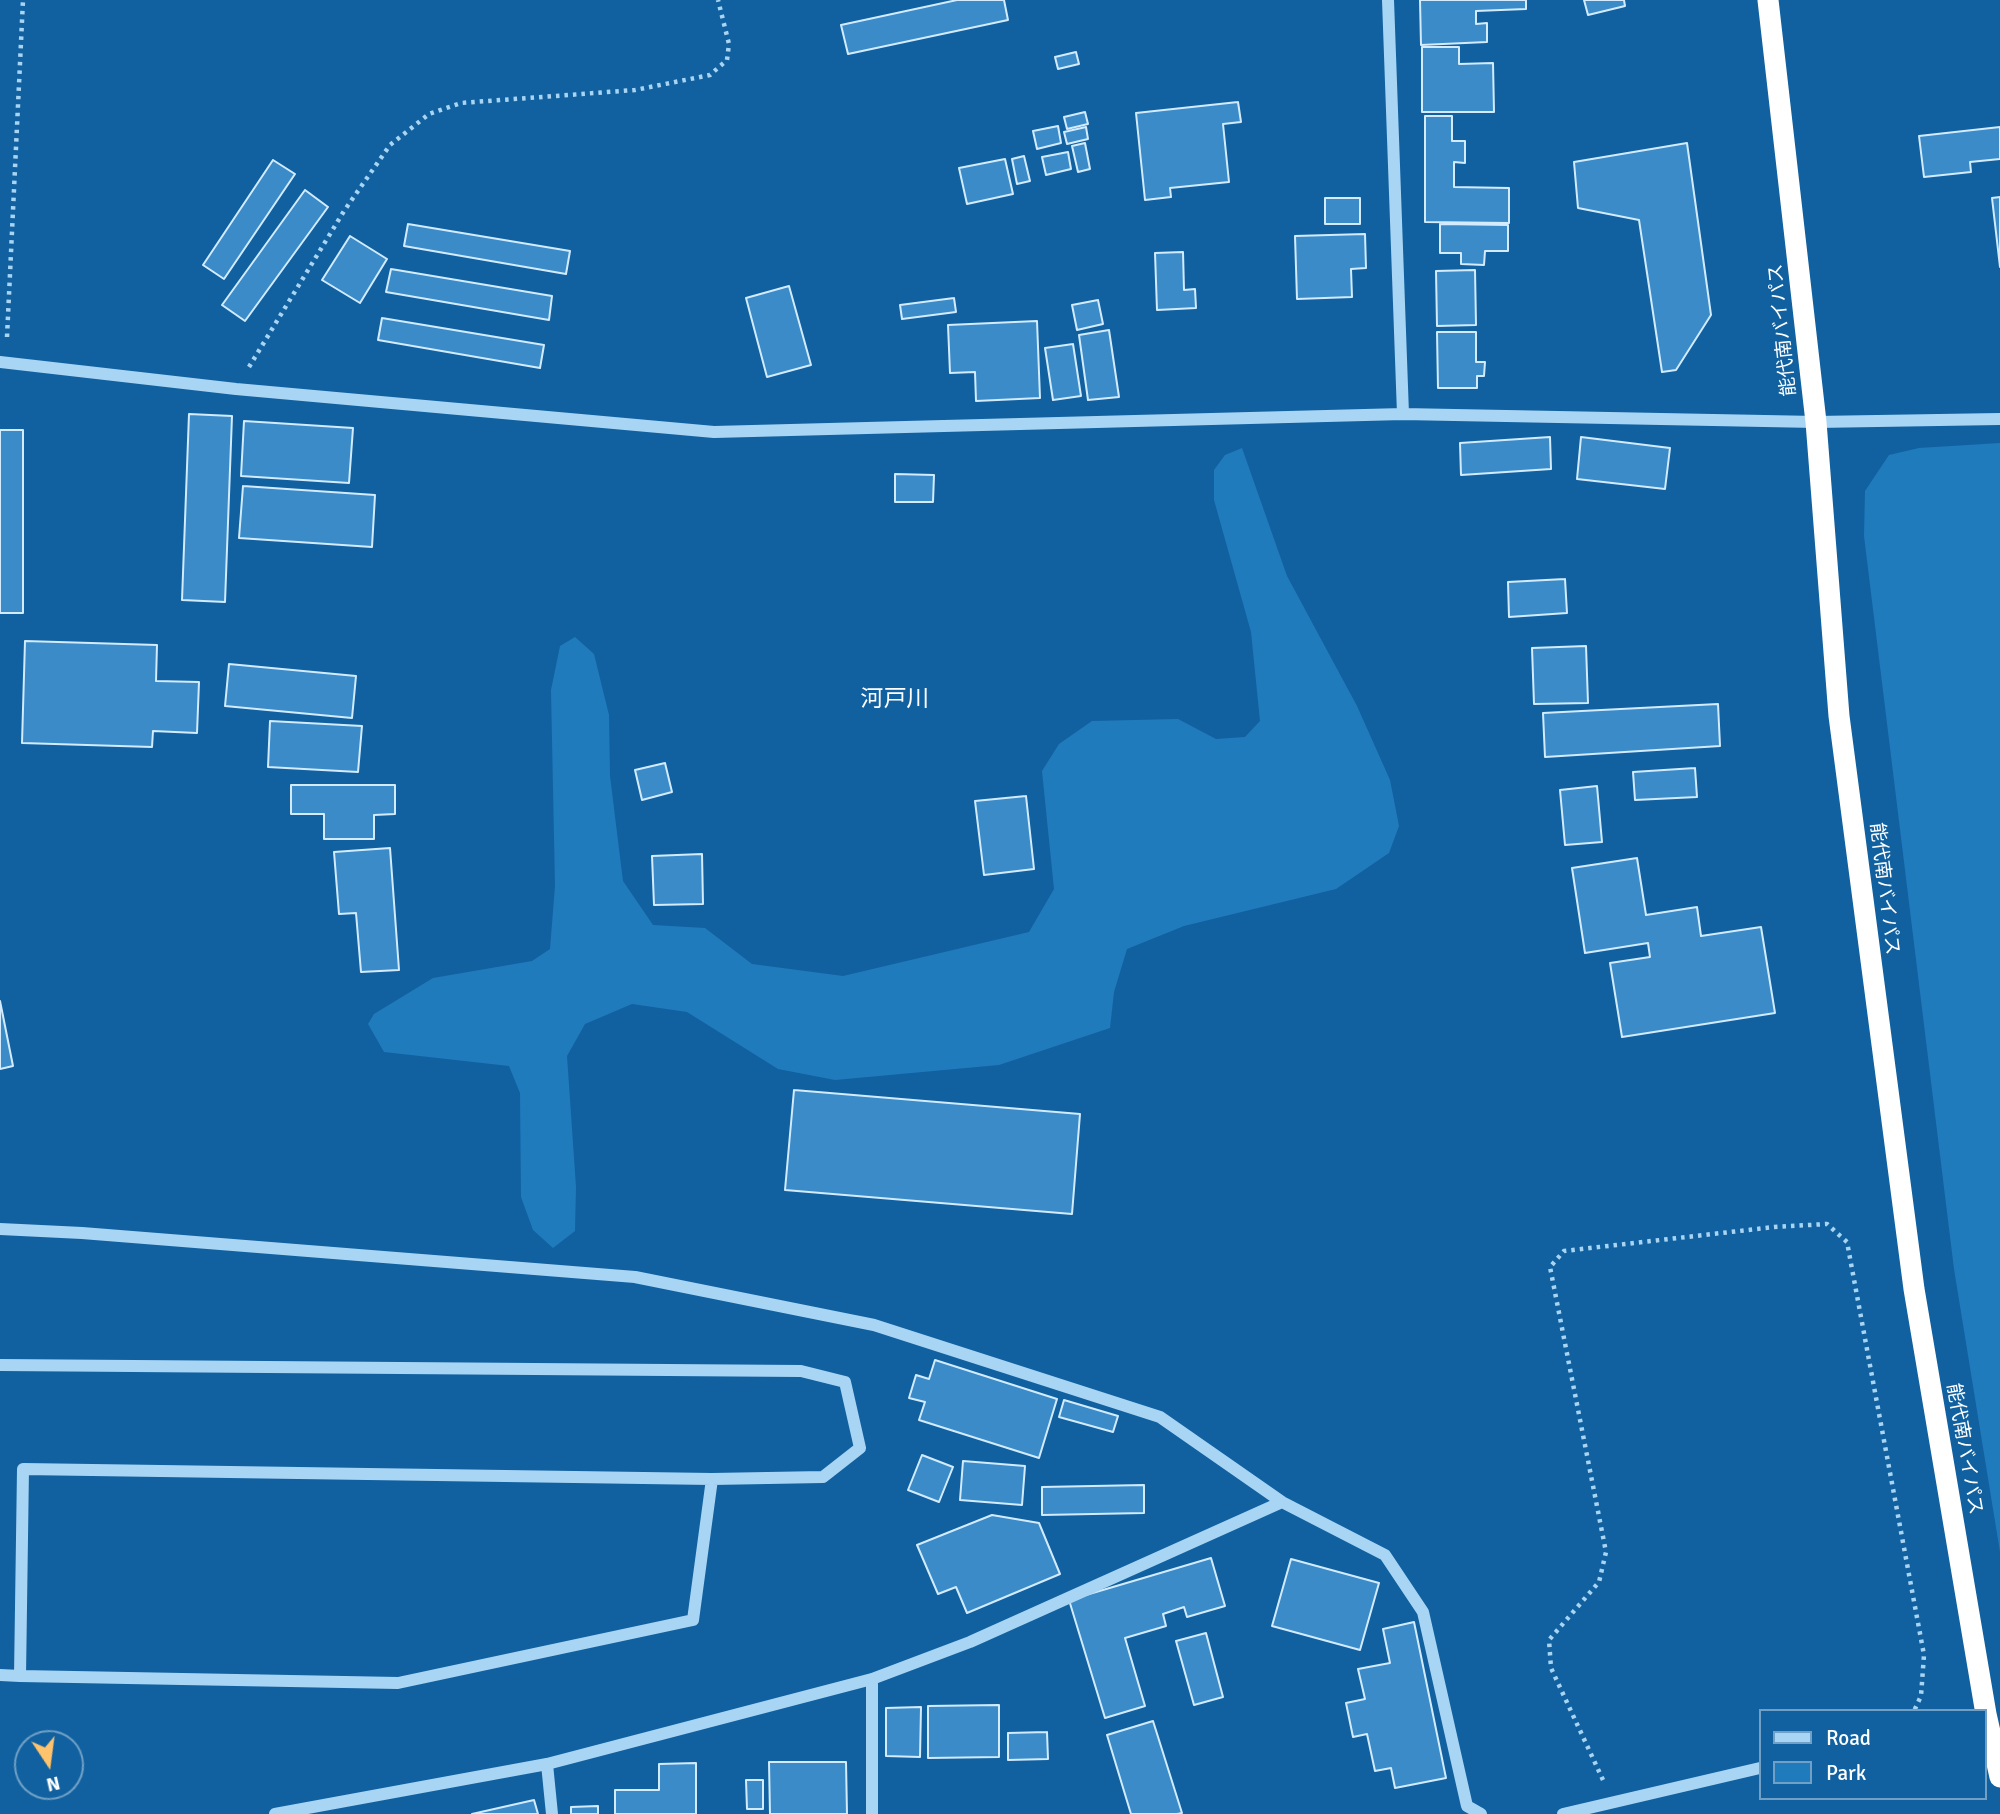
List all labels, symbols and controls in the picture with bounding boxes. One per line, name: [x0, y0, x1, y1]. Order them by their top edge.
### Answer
street label: 能代南バイパス: [1765, 263, 1801, 397]
district label: 河戸川: [861, 686, 929, 714]
street label: 能代南バイパス: [1865, 822, 1903, 956]
street label: 能代南バイパス: [1941, 1382, 1987, 1516]
legend: [1758, 1709, 1986, 1800]
text: Road: [1826, 1725, 1871, 1751]
north arrow: [14, 1730, 84, 1800]
text: Park: [1826, 1760, 1866, 1786]
text: N: [44, 1770, 62, 1797]

